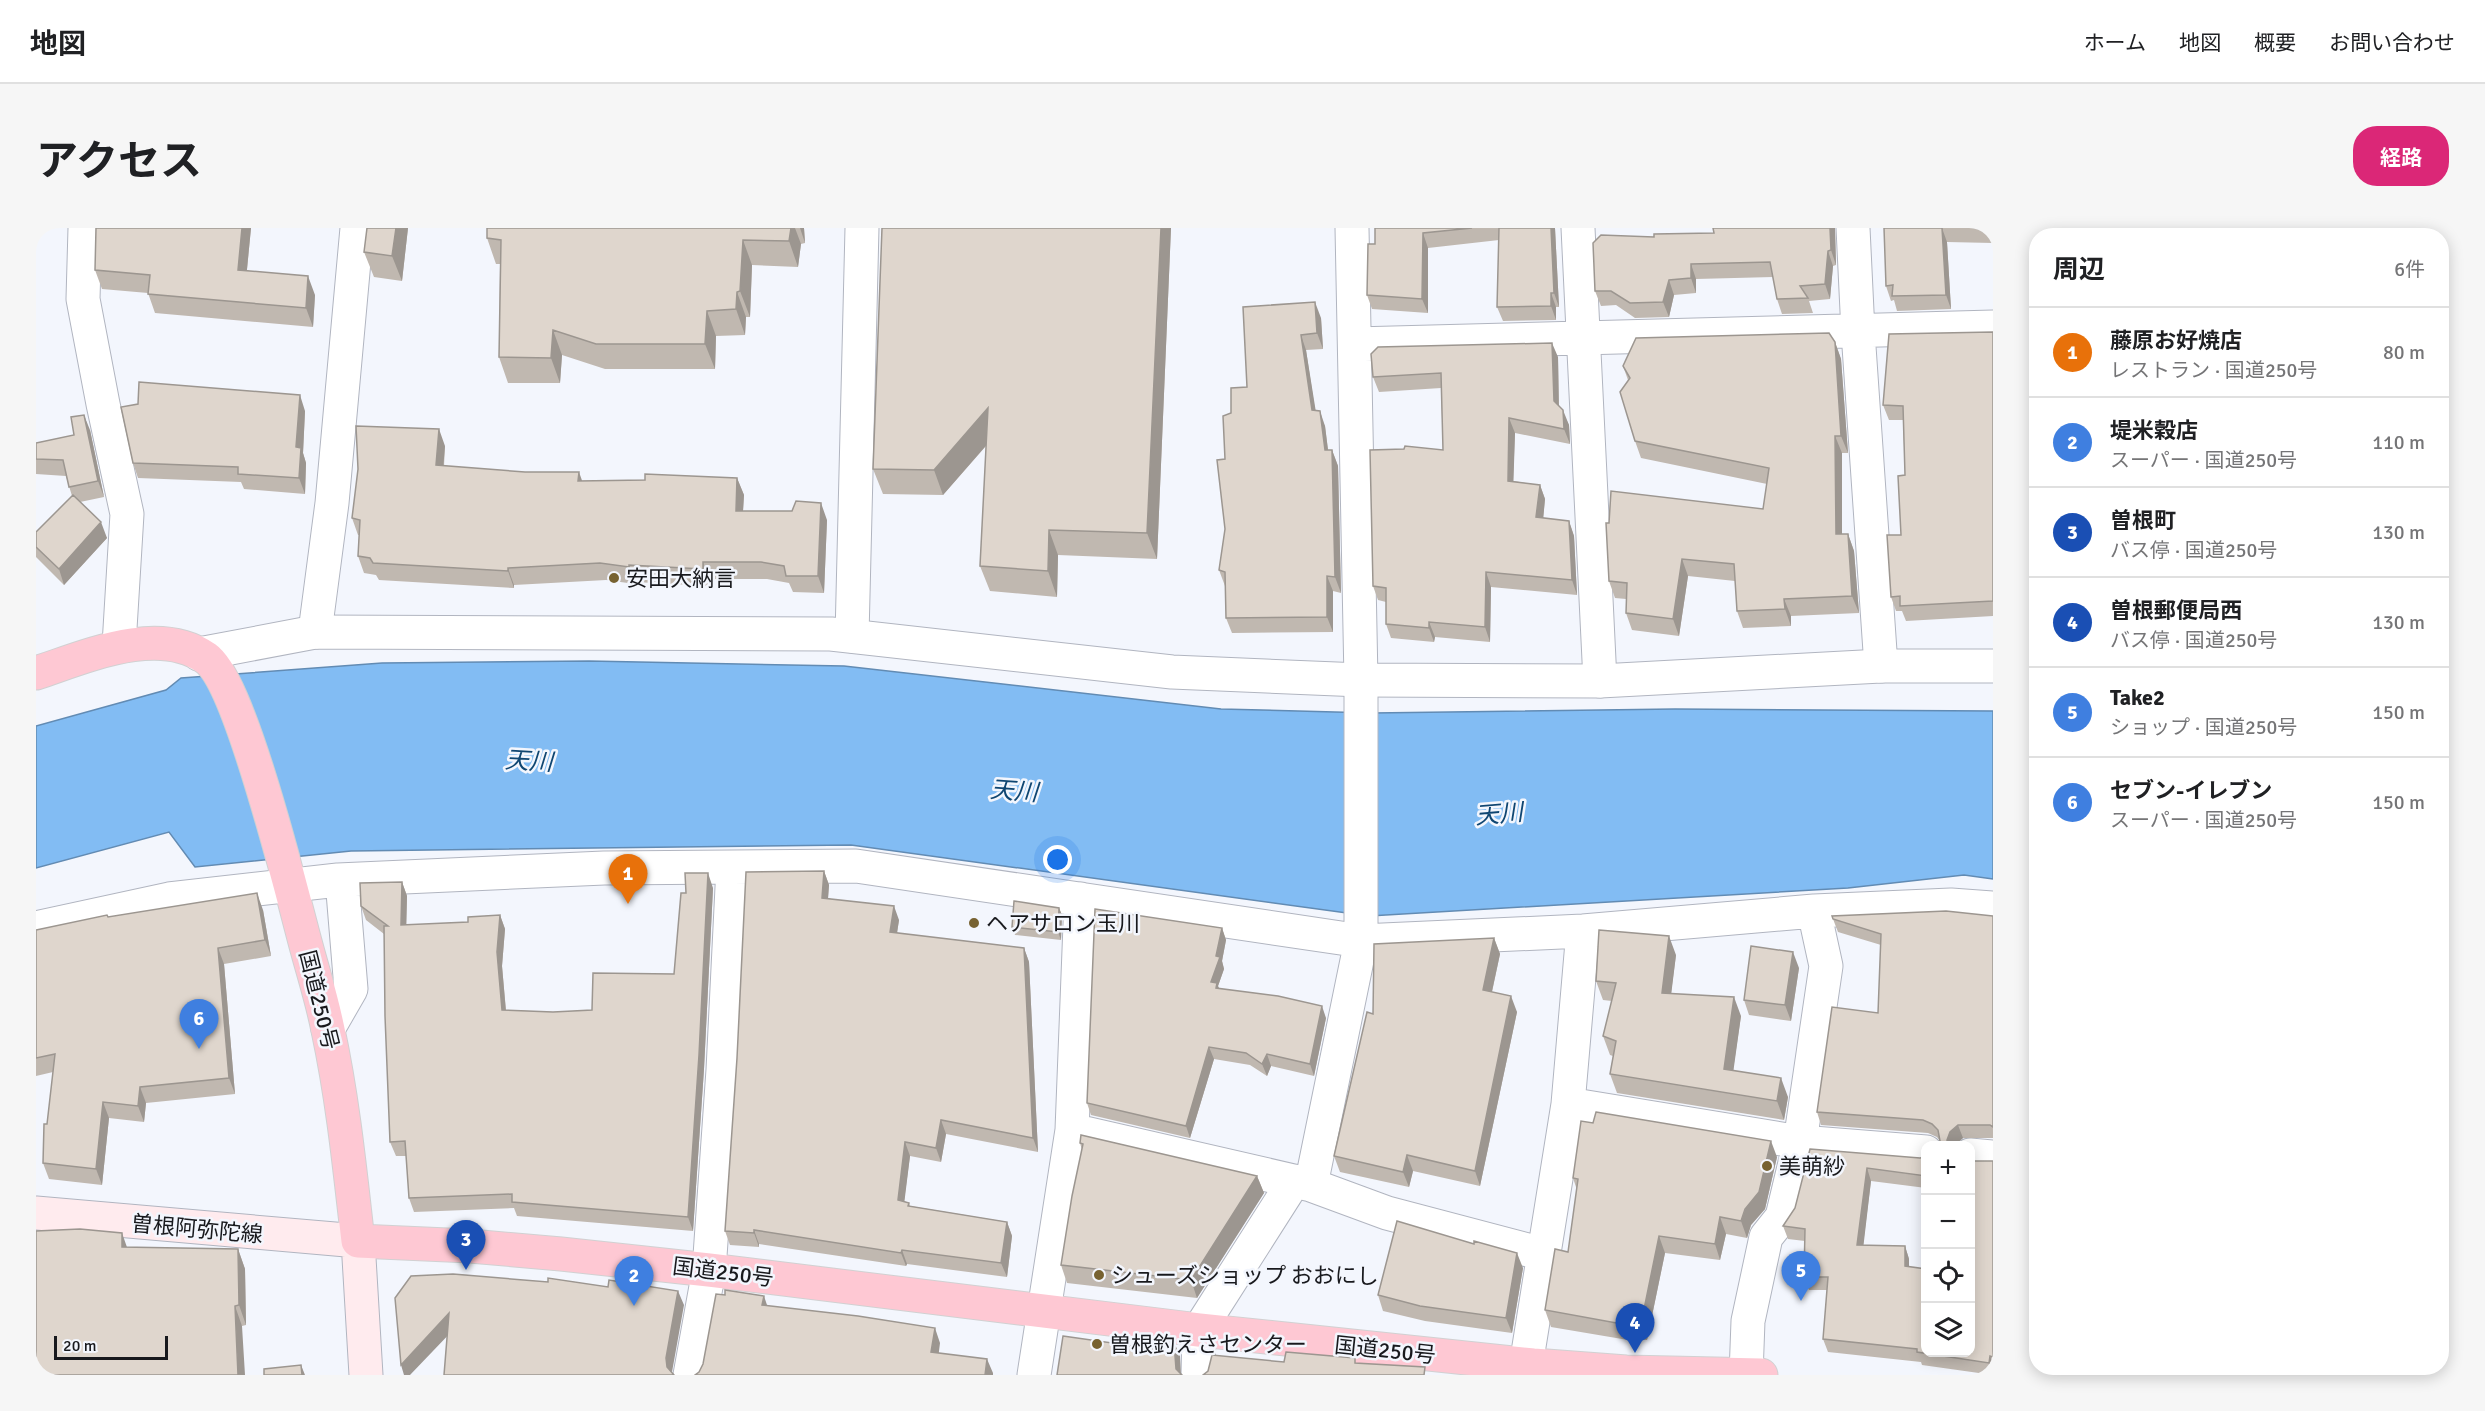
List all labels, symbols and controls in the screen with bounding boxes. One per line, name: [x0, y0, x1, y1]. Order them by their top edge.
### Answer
text: 地図: [30, 27, 86, 61]
text: ホーム: [2084, 30, 2146, 56]
text: 地図: [2179, 30, 2221, 56]
text: 概要: [2254, 30, 2296, 56]
text: お問い合わせ: [2329, 30, 2455, 56]
button: 経路: [2353, 126, 2449, 186]
text: アクセス: [36, 136, 202, 187]
text: 周辺: [2053, 254, 2105, 286]
text: 6件: [2394, 257, 2425, 282]
text: 藤原お好焼店: [2110, 327, 2242, 354]
text: 1: [2067, 340, 2078, 365]
text: 80 m: [2383, 340, 2425, 365]
text: レストラン · 国道250号: [2110, 358, 2317, 383]
text: 堤米穀店: [2110, 417, 2198, 444]
text: 2: [2067, 430, 2078, 455]
text: 110 m: [2372, 430, 2425, 455]
text: スーパー · 国道250号: [2110, 448, 2297, 473]
text: 曽根町: [2110, 507, 2176, 534]
text: 3: [2067, 520, 2078, 545]
text: 130 m: [2372, 520, 2425, 545]
text: バス停 · 国道250号: [2110, 538, 2277, 563]
place label: 安田大納言: [626, 565, 736, 592]
marker: 安田大納言: [607, 571, 621, 585]
text: 曽根郵便局西: [2110, 597, 2242, 624]
text: 4: [2067, 610, 2078, 635]
text: 130 m: [2372, 610, 2425, 635]
text: バス停 · 国道250号: [2110, 628, 2277, 653]
text: Take2: [2110, 684, 2165, 711]
text: 5: [2067, 700, 2078, 725]
text: 150 m: [2372, 700, 2425, 725]
text: ショップ · 国道250号: [2110, 715, 2297, 740]
water label: 天川: [504, 745, 557, 777]
water label: 天川: [989, 774, 1042, 808]
text: セブン-イレブン: [2110, 777, 2272, 804]
text: 6: [2067, 790, 2078, 815]
text: 150 m: [2372, 790, 2425, 815]
water label: 天川: [1474, 797, 1527, 831]
text: スーパー · 国道250号: [2110, 808, 2297, 833]
your location: [1043, 845, 1072, 874]
pin: 1: [608, 854, 648, 904]
place label: ヘアサロン玉川: [986, 910, 1140, 937]
marker: ヘアサロン玉川: [967, 916, 981, 930]
street label: 国道250号: [294, 947, 344, 1053]
pin: 6: [180, 1000, 218, 1049]
map controls: [1921, 1141, 1975, 1357]
button: +: [1921, 1141, 1975, 1195]
place label: 美萌紗: [1779, 1153, 1845, 1180]
marker: 美萌紗: [1760, 1159, 1774, 1173]
button: −: [1921, 1195, 1975, 1249]
street label: 曽根阿弥陀線: [130, 1210, 264, 1248]
pin: 3: [446, 1220, 486, 1270]
button: locate: [1921, 1249, 1975, 1303]
street label: 国道250号: [671, 1252, 775, 1292]
pin: 5: [1782, 1252, 1820, 1301]
pin: 2: [614, 1256, 654, 1306]
place label: シューズショップ おおにし: [1111, 1262, 1379, 1289]
marker: シューズショップ おおにし: [1092, 1268, 1106, 1282]
button: layers: [1921, 1303, 1975, 1357]
pin: 4: [1616, 1304, 1654, 1353]
place label: 曽根釣えさセンター: [1109, 1331, 1307, 1358]
street label: 国道250号: [1333, 1331, 1437, 1369]
scale bar: [54, 1333, 168, 1360]
text: 20 m: [63, 1336, 97, 1356]
marker: 曽根釣えさセンター: [1090, 1337, 1104, 1351]

